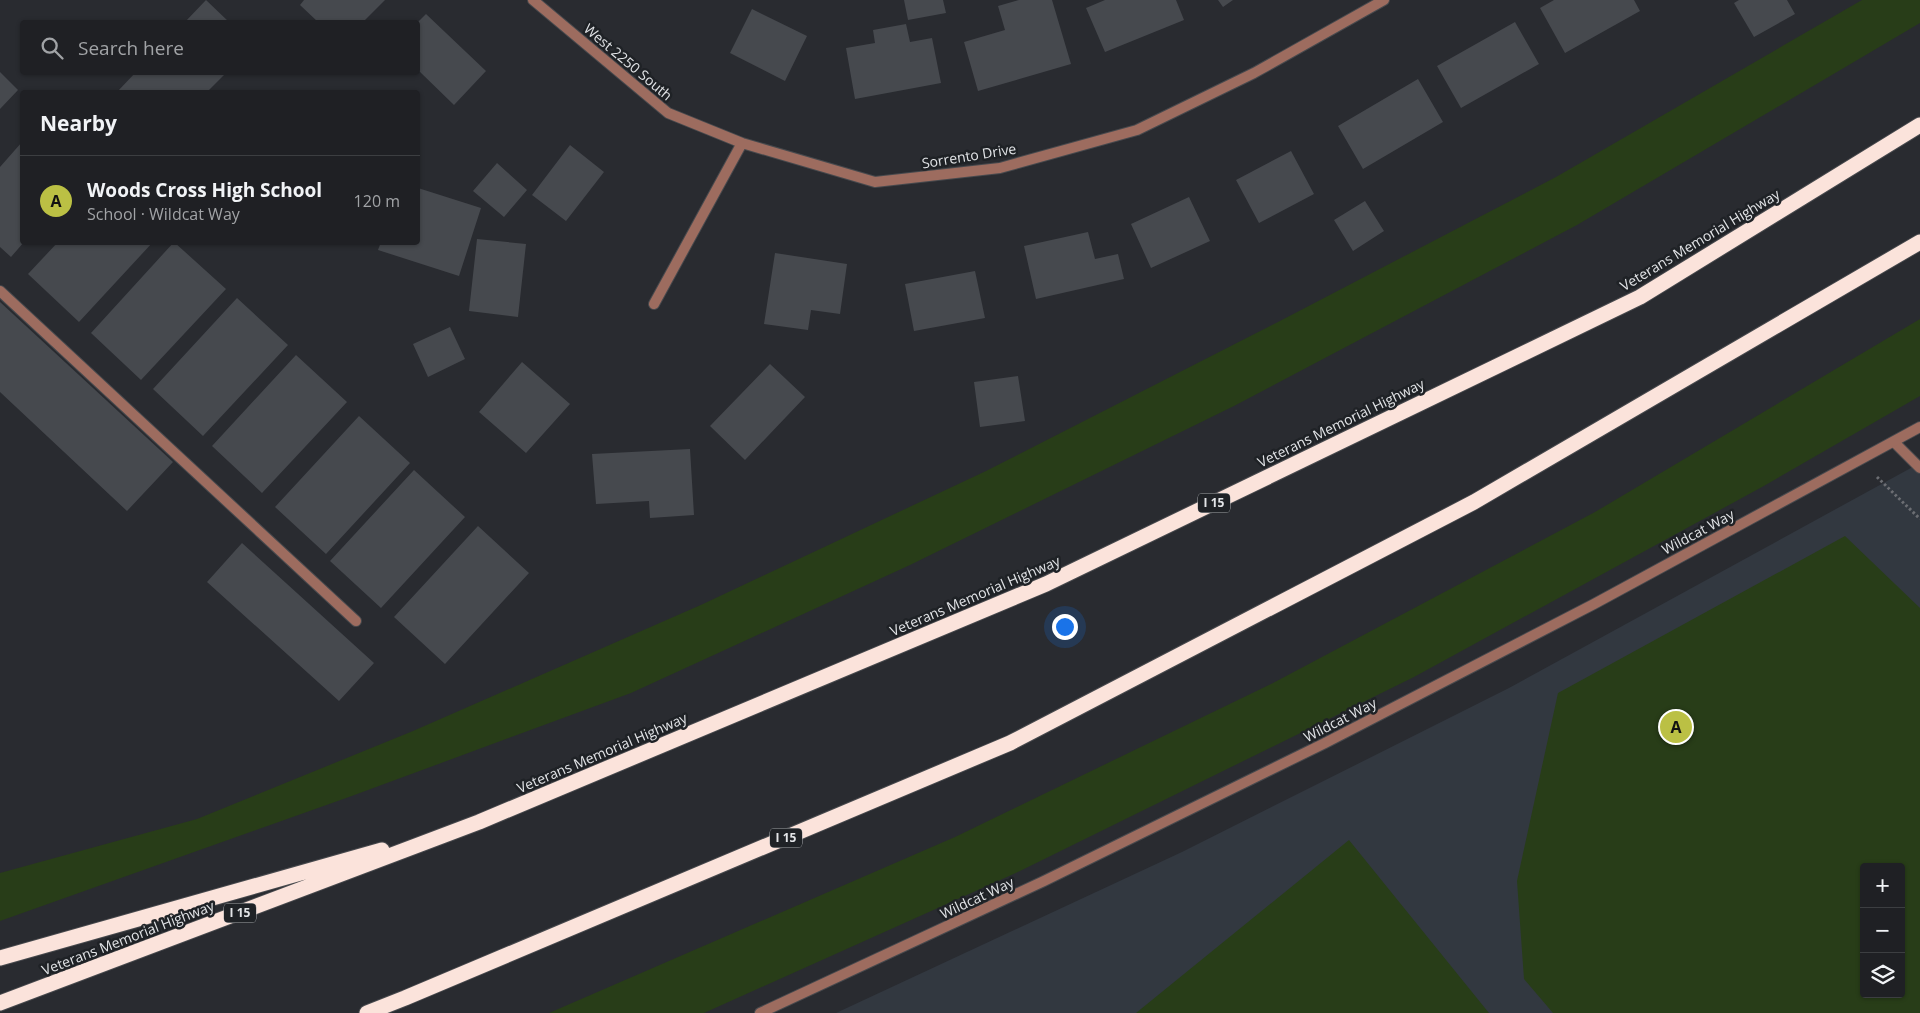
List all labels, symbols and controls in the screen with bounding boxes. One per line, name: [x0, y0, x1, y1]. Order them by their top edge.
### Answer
street label: West 2250 South: [580, 19, 677, 104]
search box: [20, 20, 420, 75]
icon: search: [38, 34, 66, 62]
text: Search here: [78, 35, 184, 61]
text: Nearby: [40, 109, 117, 137]
street label: Sorrento Drive: [920, 139, 1018, 172]
text: Woods Cross High School: [87, 177, 322, 203]
street label: Veterans Memorial Highway: [1616, 184, 1784, 295]
text: A: [50, 190, 62, 212]
text: 120 m: [354, 190, 400, 212]
text: School · Wildcat Way: [87, 203, 240, 225]
street label: Veterans Memorial Highway: [1254, 373, 1428, 471]
road number: I 15: [1198, 493, 1230, 512]
street label: Wildcat Way: [1658, 504, 1738, 559]
street label: Veterans Memorial Highway: [887, 551, 1064, 640]
your location: [1052, 614, 1078, 640]
street label: Wildcat Way: [1300, 693, 1380, 746]
street label: Veterans Memorial Highway: [514, 708, 691, 797]
pin: A: [1660, 708, 1692, 746]
road number: I 15: [770, 828, 802, 848]
map controls: [1860, 863, 1905, 998]
button: +: [1860, 863, 1905, 908]
street label: Wildcat Way: [937, 872, 1018, 923]
street label: Veterans Memorial Highway: [39, 895, 218, 979]
road number: I 15: [224, 904, 256, 922]
button: −: [1860, 908, 1905, 953]
button: layers: [1860, 953, 1905, 998]

